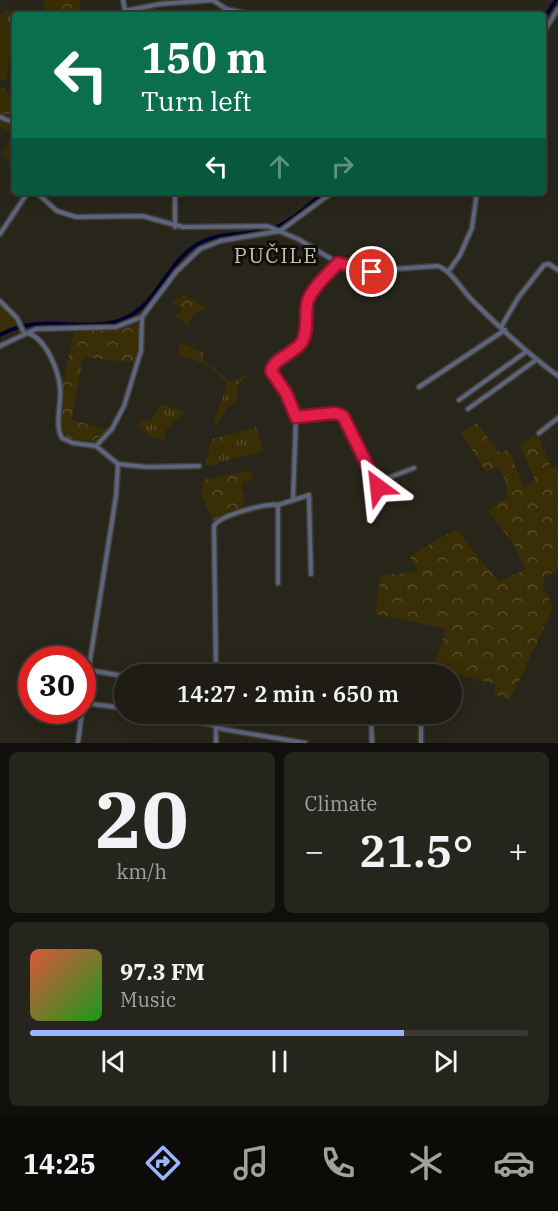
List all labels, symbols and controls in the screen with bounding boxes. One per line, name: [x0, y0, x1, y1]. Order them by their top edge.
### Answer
text: 150 m: [141, 30, 267, 85]
icon: left: [42, 36, 120, 114]
text: Turn left: [141, 83, 252, 118]
icon: left: [200, 150, 233, 183]
icon: ahead: [263, 150, 296, 183]
icon: right: [326, 150, 359, 183]
district label: PUČILE: [234, 241, 318, 269]
pin: [346, 246, 397, 297]
icon: arrive: [355, 255, 388, 288]
position arrow: [346, 455, 410, 519]
speed limit sign: 30: [18, 646, 96, 724]
text: 14:27 · 2 min · 650 m: [177, 679, 399, 708]
text: 20: [95, 768, 189, 869]
text: Climate: [305, 790, 377, 817]
text: 21.5°: [359, 821, 474, 879]
text: −: [305, 829, 324, 872]
text: +: [508, 829, 528, 872]
text: km/h: [116, 858, 167, 885]
text: 97.3 FM: [120, 957, 205, 986]
text: Music: [120, 986, 176, 1013]
icon: previous: [97, 1045, 130, 1078]
icon: pause: [263, 1045, 296, 1078]
icon: next: [429, 1045, 462, 1078]
icon: directions: [142, 1142, 184, 1184]
icon: music: [230, 1142, 272, 1184]
icon: phone: [317, 1142, 359, 1184]
icon: climate: [405, 1142, 447, 1184]
icon: car: [493, 1142, 535, 1184]
text: 14:25: [23, 1146, 96, 1181]

